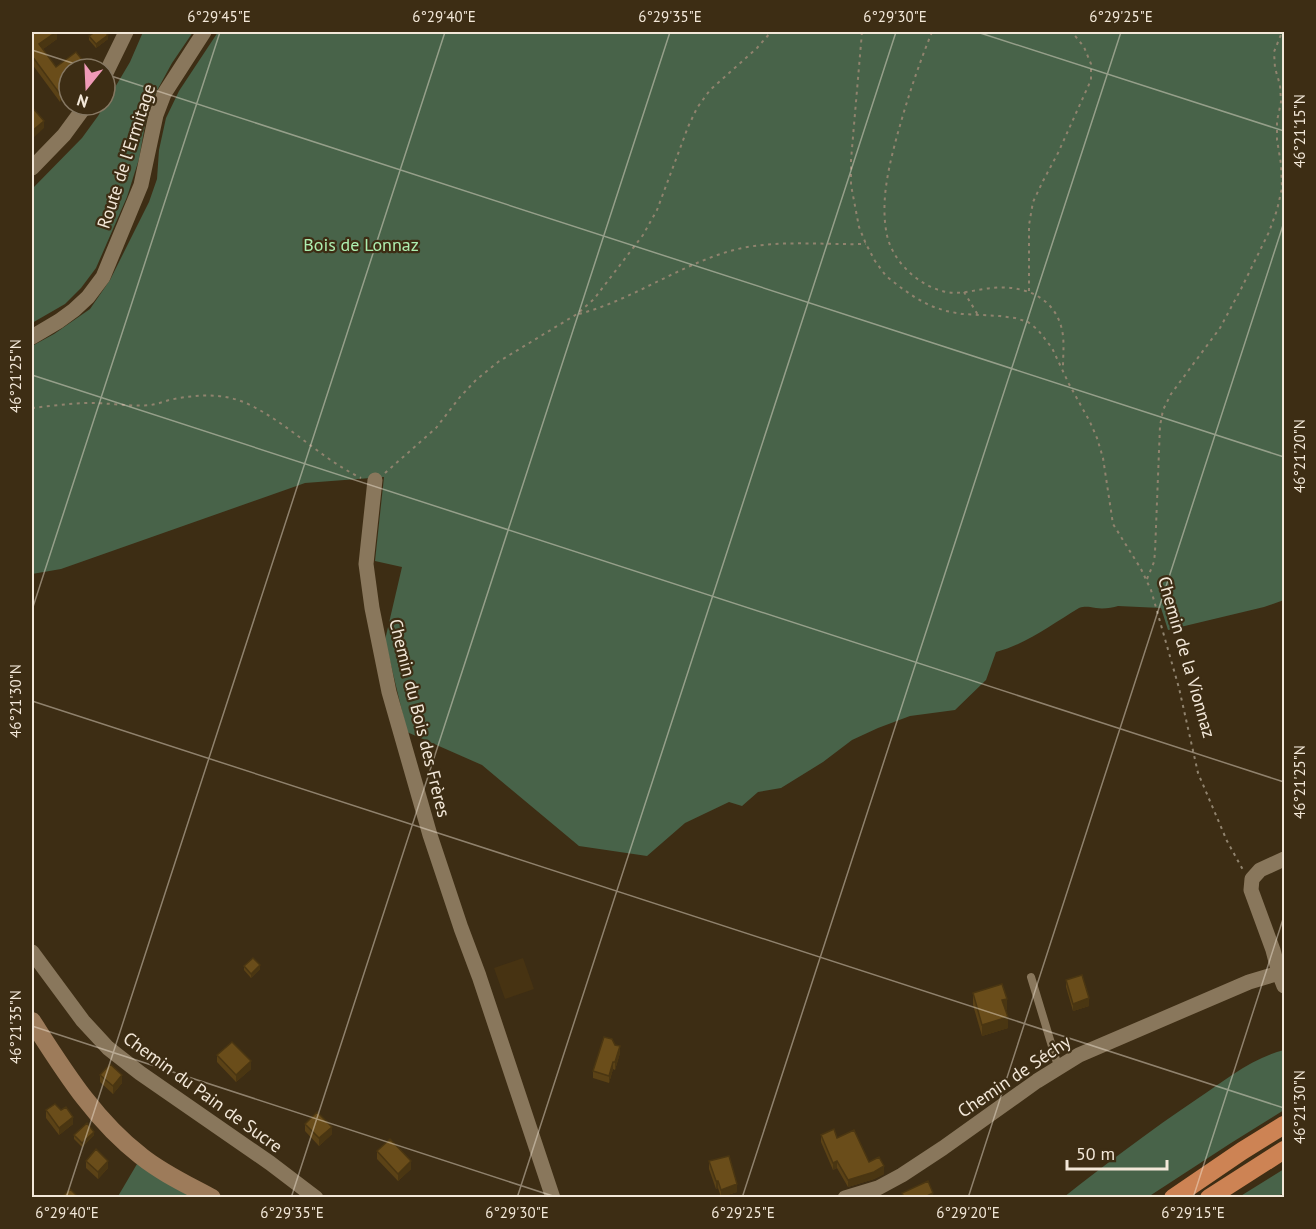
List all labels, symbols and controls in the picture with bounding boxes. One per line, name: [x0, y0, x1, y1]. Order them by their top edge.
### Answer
text: 6°29'45"E: [187, 7, 251, 26]
text: 6°29'40"E: [412, 7, 476, 26]
text: 6°29'35"E: [638, 7, 702, 26]
text: 6°29'30"E: [863, 7, 927, 26]
text: 6°29'25"E: [1089, 7, 1153, 26]
north arrow: [57, 57, 117, 117]
street label: Route de l'Ermitage: [92, 81, 160, 231]
text: N: [74, 90, 90, 112]
text: 46°21'15"N: [1290, 94, 1309, 168]
park label: Bois de Lonnaz: [303, 233, 419, 256]
text: 46°21'25"N: [6, 339, 25, 413]
text: 46°21'20"N: [1290, 419, 1309, 493]
street label: Chemin de la Vionnaz: [1153, 574, 1221, 740]
street label: Chemin du Bois des Frères: [384, 616, 456, 820]
text: 46°21'30"N: [6, 664, 25, 738]
text: 46°21'25"N: [1290, 745, 1309, 819]
text: 46°21'35"N: [6, 990, 25, 1064]
street label: Chemin du Pain de Sucre: [119, 1026, 287, 1158]
street label: Chemin de Séchy: [953, 1029, 1076, 1122]
text: 46°21'30"N: [1290, 1070, 1309, 1144]
scale bar: [1067, 1133, 1168, 1171]
text: 50 m: [1076, 1142, 1115, 1165]
text: 6°29'40"E: [35, 1203, 99, 1222]
text: 6°29'35"E: [260, 1203, 324, 1222]
text: 6°29'30"E: [485, 1203, 549, 1222]
text: 6°29'25"E: [711, 1203, 775, 1222]
text: 6°29'20"E: [936, 1203, 1000, 1222]
text: 6°29'15"E: [1161, 1203, 1225, 1222]

